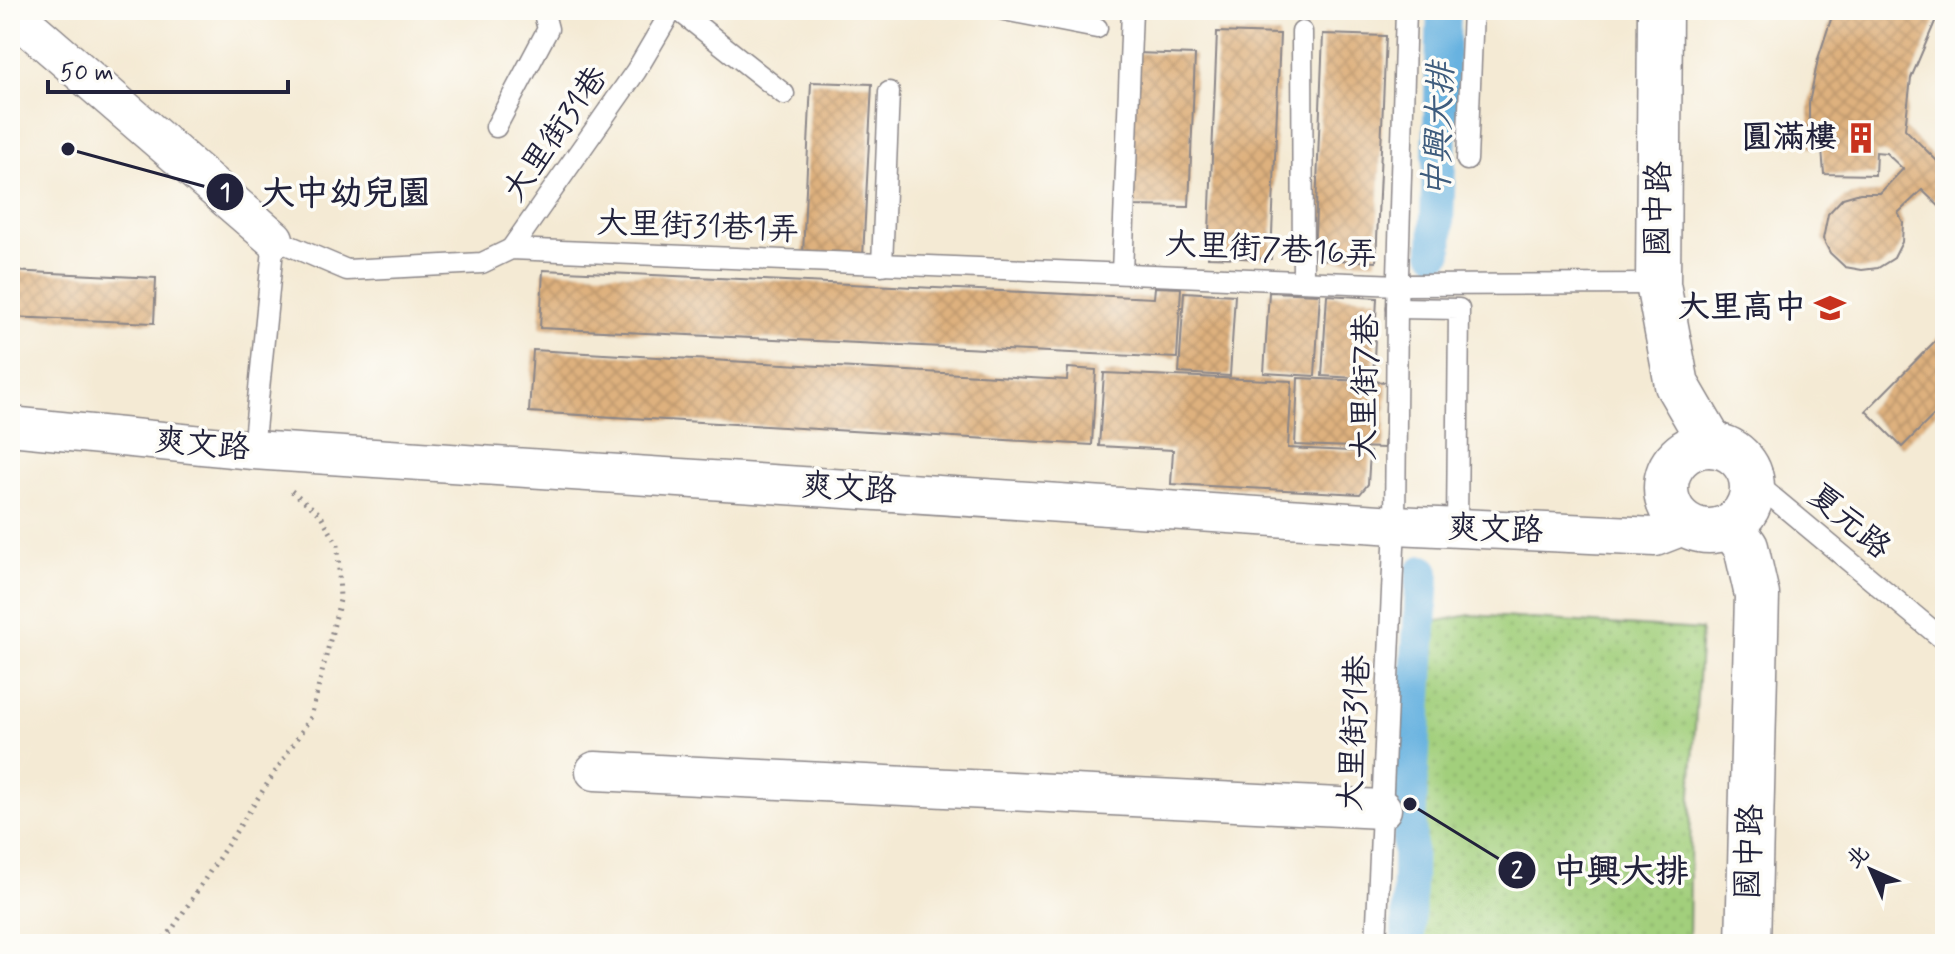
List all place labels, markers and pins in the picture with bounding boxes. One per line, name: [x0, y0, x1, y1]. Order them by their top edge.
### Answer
place label: 圓滿樓: [1741, 117, 1837, 159]
building icon: 圓滿樓: [1844, 121, 1878, 155]
callout: 大中幼兒園: [205, 163, 447, 221]
place label: 大里高中: [1678, 287, 1806, 329]
school or university icon: 大里高中: [1813, 291, 1847, 325]
callout: 中興大排: [1497, 841, 1705, 899]

